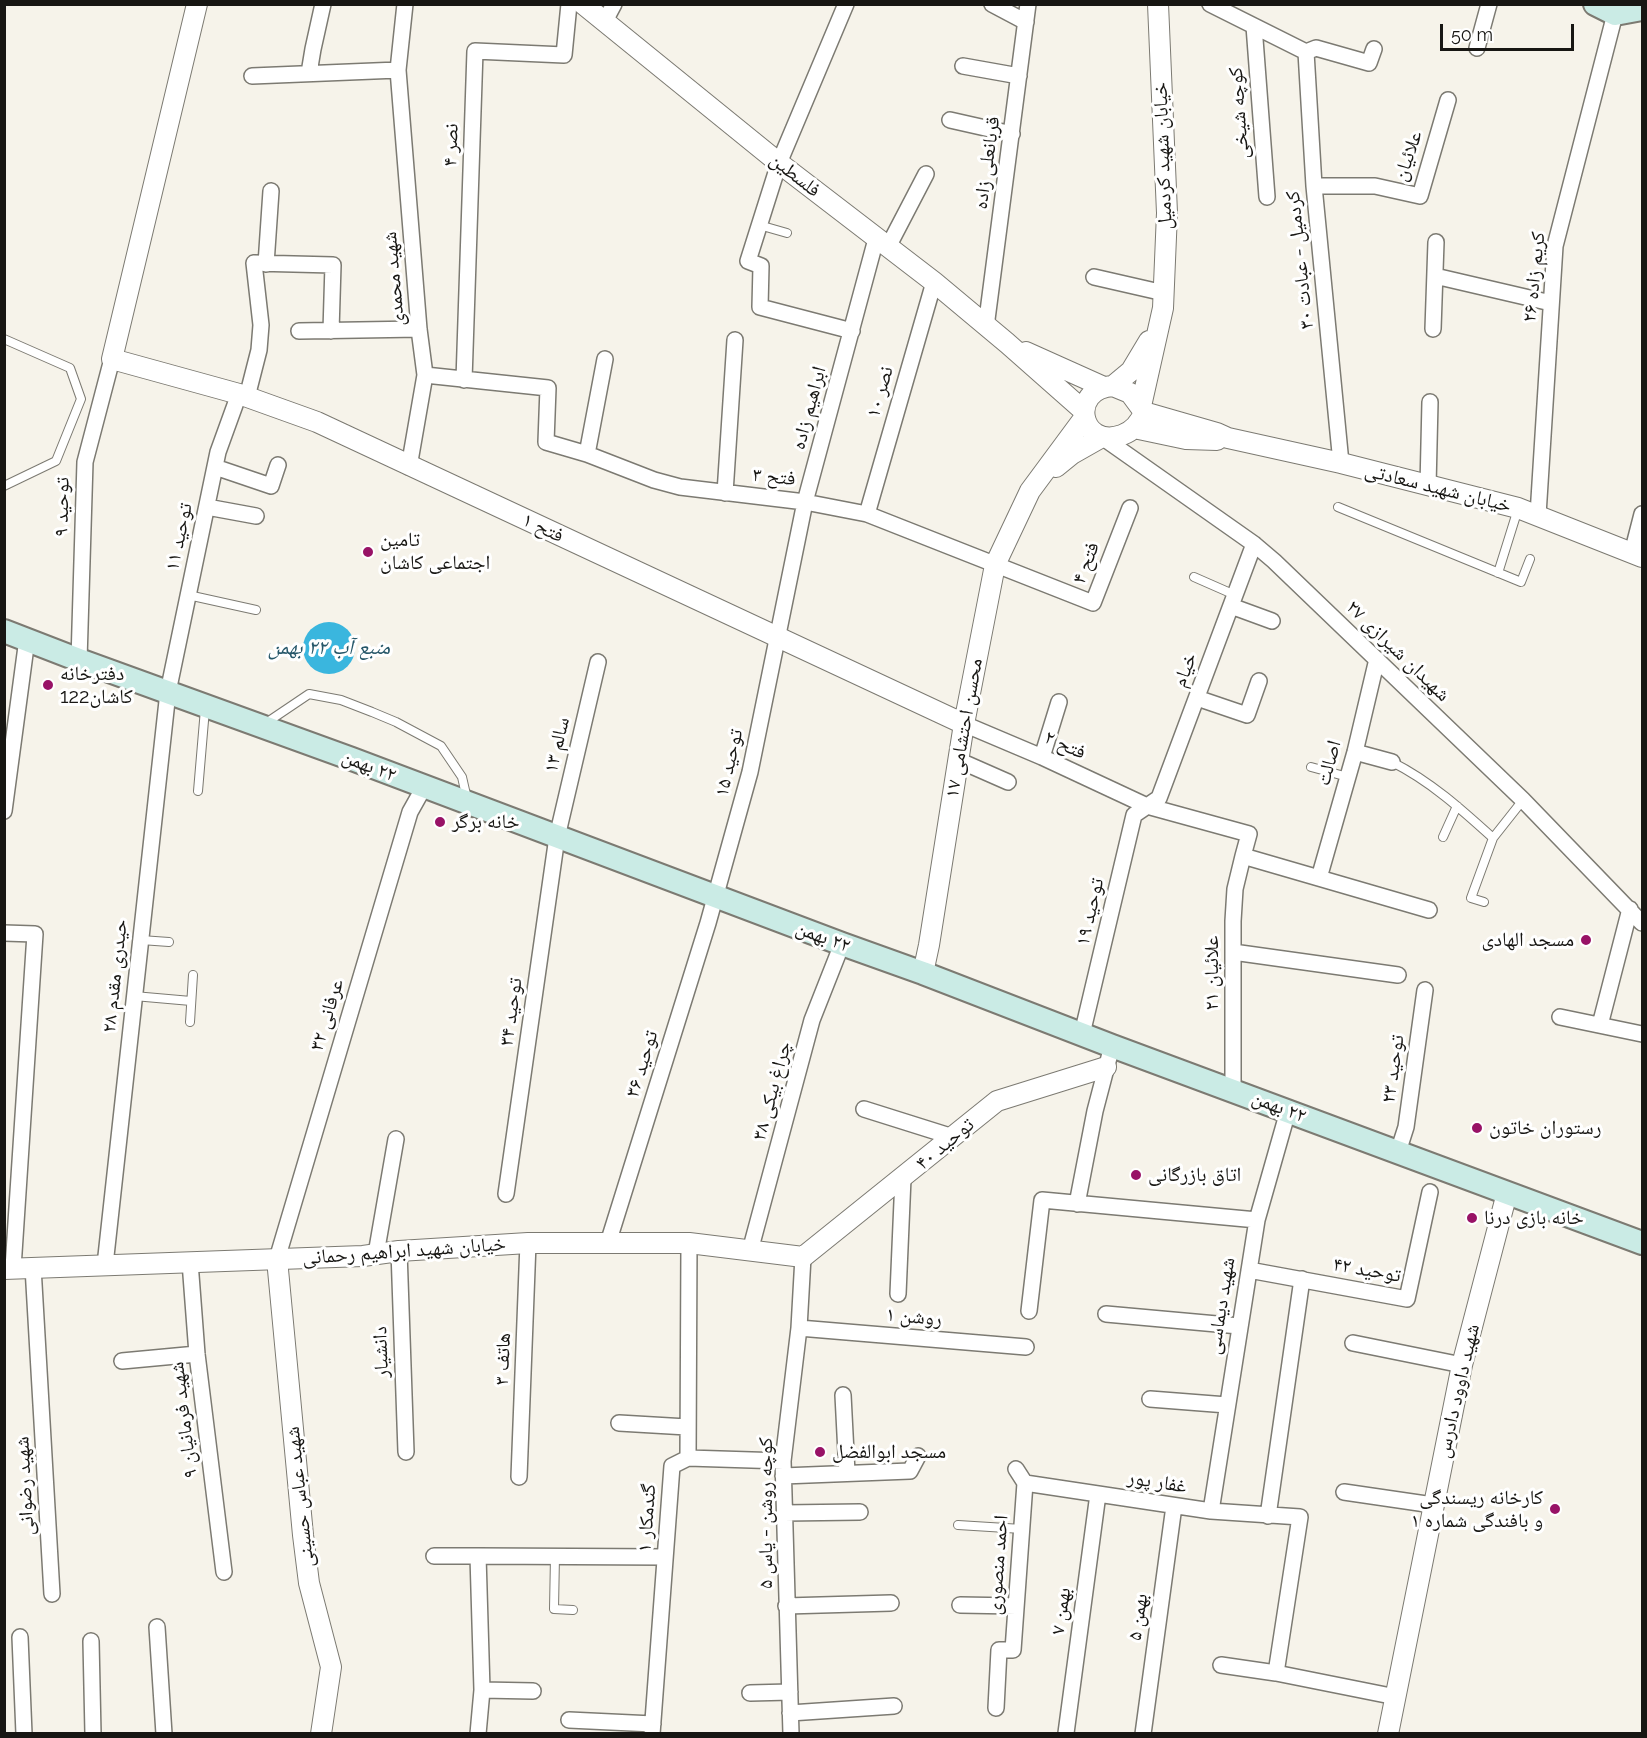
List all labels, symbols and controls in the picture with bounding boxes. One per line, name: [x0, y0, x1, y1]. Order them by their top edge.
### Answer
scale bar: [1443, 12, 1576, 50]
text: 50 m: [1451, 24, 1493, 45]
street label: کوچه شیخی: [1224, 66, 1254, 160]
street label: خیابان شهید کردمیل: [1148, 82, 1178, 230]
street label: قربانعلی زاده: [969, 115, 1005, 211]
street label: نصر ۴: [438, 123, 464, 167]
street label: علائیان: [1388, 128, 1428, 184]
street label: فلسطین: [765, 148, 825, 202]
street label: کردمیل - عبادت ۳۰: [1281, 190, 1319, 330]
street label: شهید محمدی: [378, 231, 410, 327]
street label: کریم زاده ۲۶: [1517, 231, 1551, 323]
street label: ابراهیم زاده: [786, 364, 832, 452]
street label: نصر ۱۰: [861, 364, 899, 420]
street label: خیابان شهید سعادتی: [1362, 458, 1514, 518]
street label: فتح ۳: [751, 463, 797, 491]
street label: توحید ۹: [49, 477, 75, 537]
street label: توحید ۱۱: [160, 501, 198, 573]
street label: فتح ۱: [518, 508, 568, 548]
place label: تامین اجتماعی کاشان: [380, 528, 490, 575]
street label: فتح ۴: [1067, 539, 1105, 587]
marker: تامین اجتماعی کاشان: [361, 545, 375, 559]
street label: شهیدان شیرازی ۲۷: [1341, 595, 1455, 707]
water label: منبع آب ۲۲ بهمن: [268, 635, 390, 661]
street label: خیام: [1168, 649, 1202, 691]
street label: محسن احتشامی ۱۷: [940, 656, 988, 800]
place label: دفترخانه 122کاشان: [60, 662, 133, 709]
marker: دفترخانه 122کاشان: [41, 678, 55, 692]
street label: سالم ۱۳: [539, 715, 575, 775]
street label: فتح ۲: [1040, 725, 1090, 765]
street label: توحید ۱۵: [710, 727, 748, 799]
street label: اصالت: [1311, 738, 1347, 788]
street label: ٢٢ بهمن: [338, 745, 400, 787]
place label: خانه برگر: [452, 810, 519, 834]
marker: خانه برگر: [433, 815, 447, 829]
street label: توحید ۱۹: [1071, 876, 1109, 948]
street label: ٢٢ بهمن: [793, 916, 853, 958]
street label: حیدری مقدم ۲۸: [97, 918, 133, 1034]
place label: مسجد الهادی: [1481, 928, 1574, 952]
marker: مسجد الهادی: [1579, 933, 1593, 947]
street label: علائیان ۲۱: [1200, 936, 1224, 1010]
street label: عرفانی ۳۲: [305, 976, 349, 1054]
street label: توحید ۳۴: [494, 976, 528, 1048]
street label: توحید ۳۶: [620, 1028, 664, 1100]
street label: توحید ۲۳: [1376, 1033, 1410, 1105]
street label: چراغ بیکی ۳۸: [747, 1039, 797, 1143]
street label: ٢٢ بهمن: [1248, 1086, 1310, 1128]
street label: توحید ۴۰: [911, 1113, 979, 1175]
place label: رستوران خاتون: [1489, 1116, 1601, 1140]
marker: رستوران خاتون: [1470, 1121, 1484, 1135]
place label: اتاق بازرگانی: [1148, 1163, 1241, 1187]
marker: اتاق بازرگانی: [1129, 1168, 1143, 1182]
place label: خانه بازی درنا: [1484, 1206, 1584, 1230]
marker: خانه بازی درنا: [1465, 1211, 1479, 1225]
street label: خیابان شهید ابراهیم رحمانی: [301, 1232, 507, 1270]
street label: توحید ۴۲: [1331, 1252, 1403, 1288]
street label: شهید دیماسی: [1201, 1256, 1241, 1356]
street label: روشن ۱: [885, 1303, 943, 1331]
street label: شهید داوود دادرس: [1431, 1322, 1485, 1460]
street label: دانشیار: [368, 1326, 394, 1378]
street label: هاتف ۳: [490, 1332, 516, 1386]
street label: شهید فرمانیان ۹: [165, 1361, 203, 1479]
street label: شهید عباس حسینی: [281, 1425, 319, 1569]
street label: شهید رضوانی: [10, 1436, 40, 1536]
street label: کوچه روشن - یاس ۵: [754, 1437, 778, 1589]
place label: مسجد ابوالفضل: [832, 1440, 946, 1464]
marker: مسجد ابوالفضل: [813, 1445, 827, 1459]
street label: غفار پور: [1126, 1465, 1188, 1499]
street label: گندمکار ۱: [633, 1483, 661, 1553]
place label: کارخانه ریسندگی و بافندگی شماره ۱: [1411, 1486, 1543, 1533]
marker: کارخانه ریسندگی و بافندگی شماره ۱: [1548, 1502, 1562, 1516]
street label: احمد منصوری: [983, 1514, 1013, 1616]
street label: بهمن ۷: [1046, 1586, 1076, 1636]
street label: بهمن ۵: [1123, 1592, 1153, 1642]

